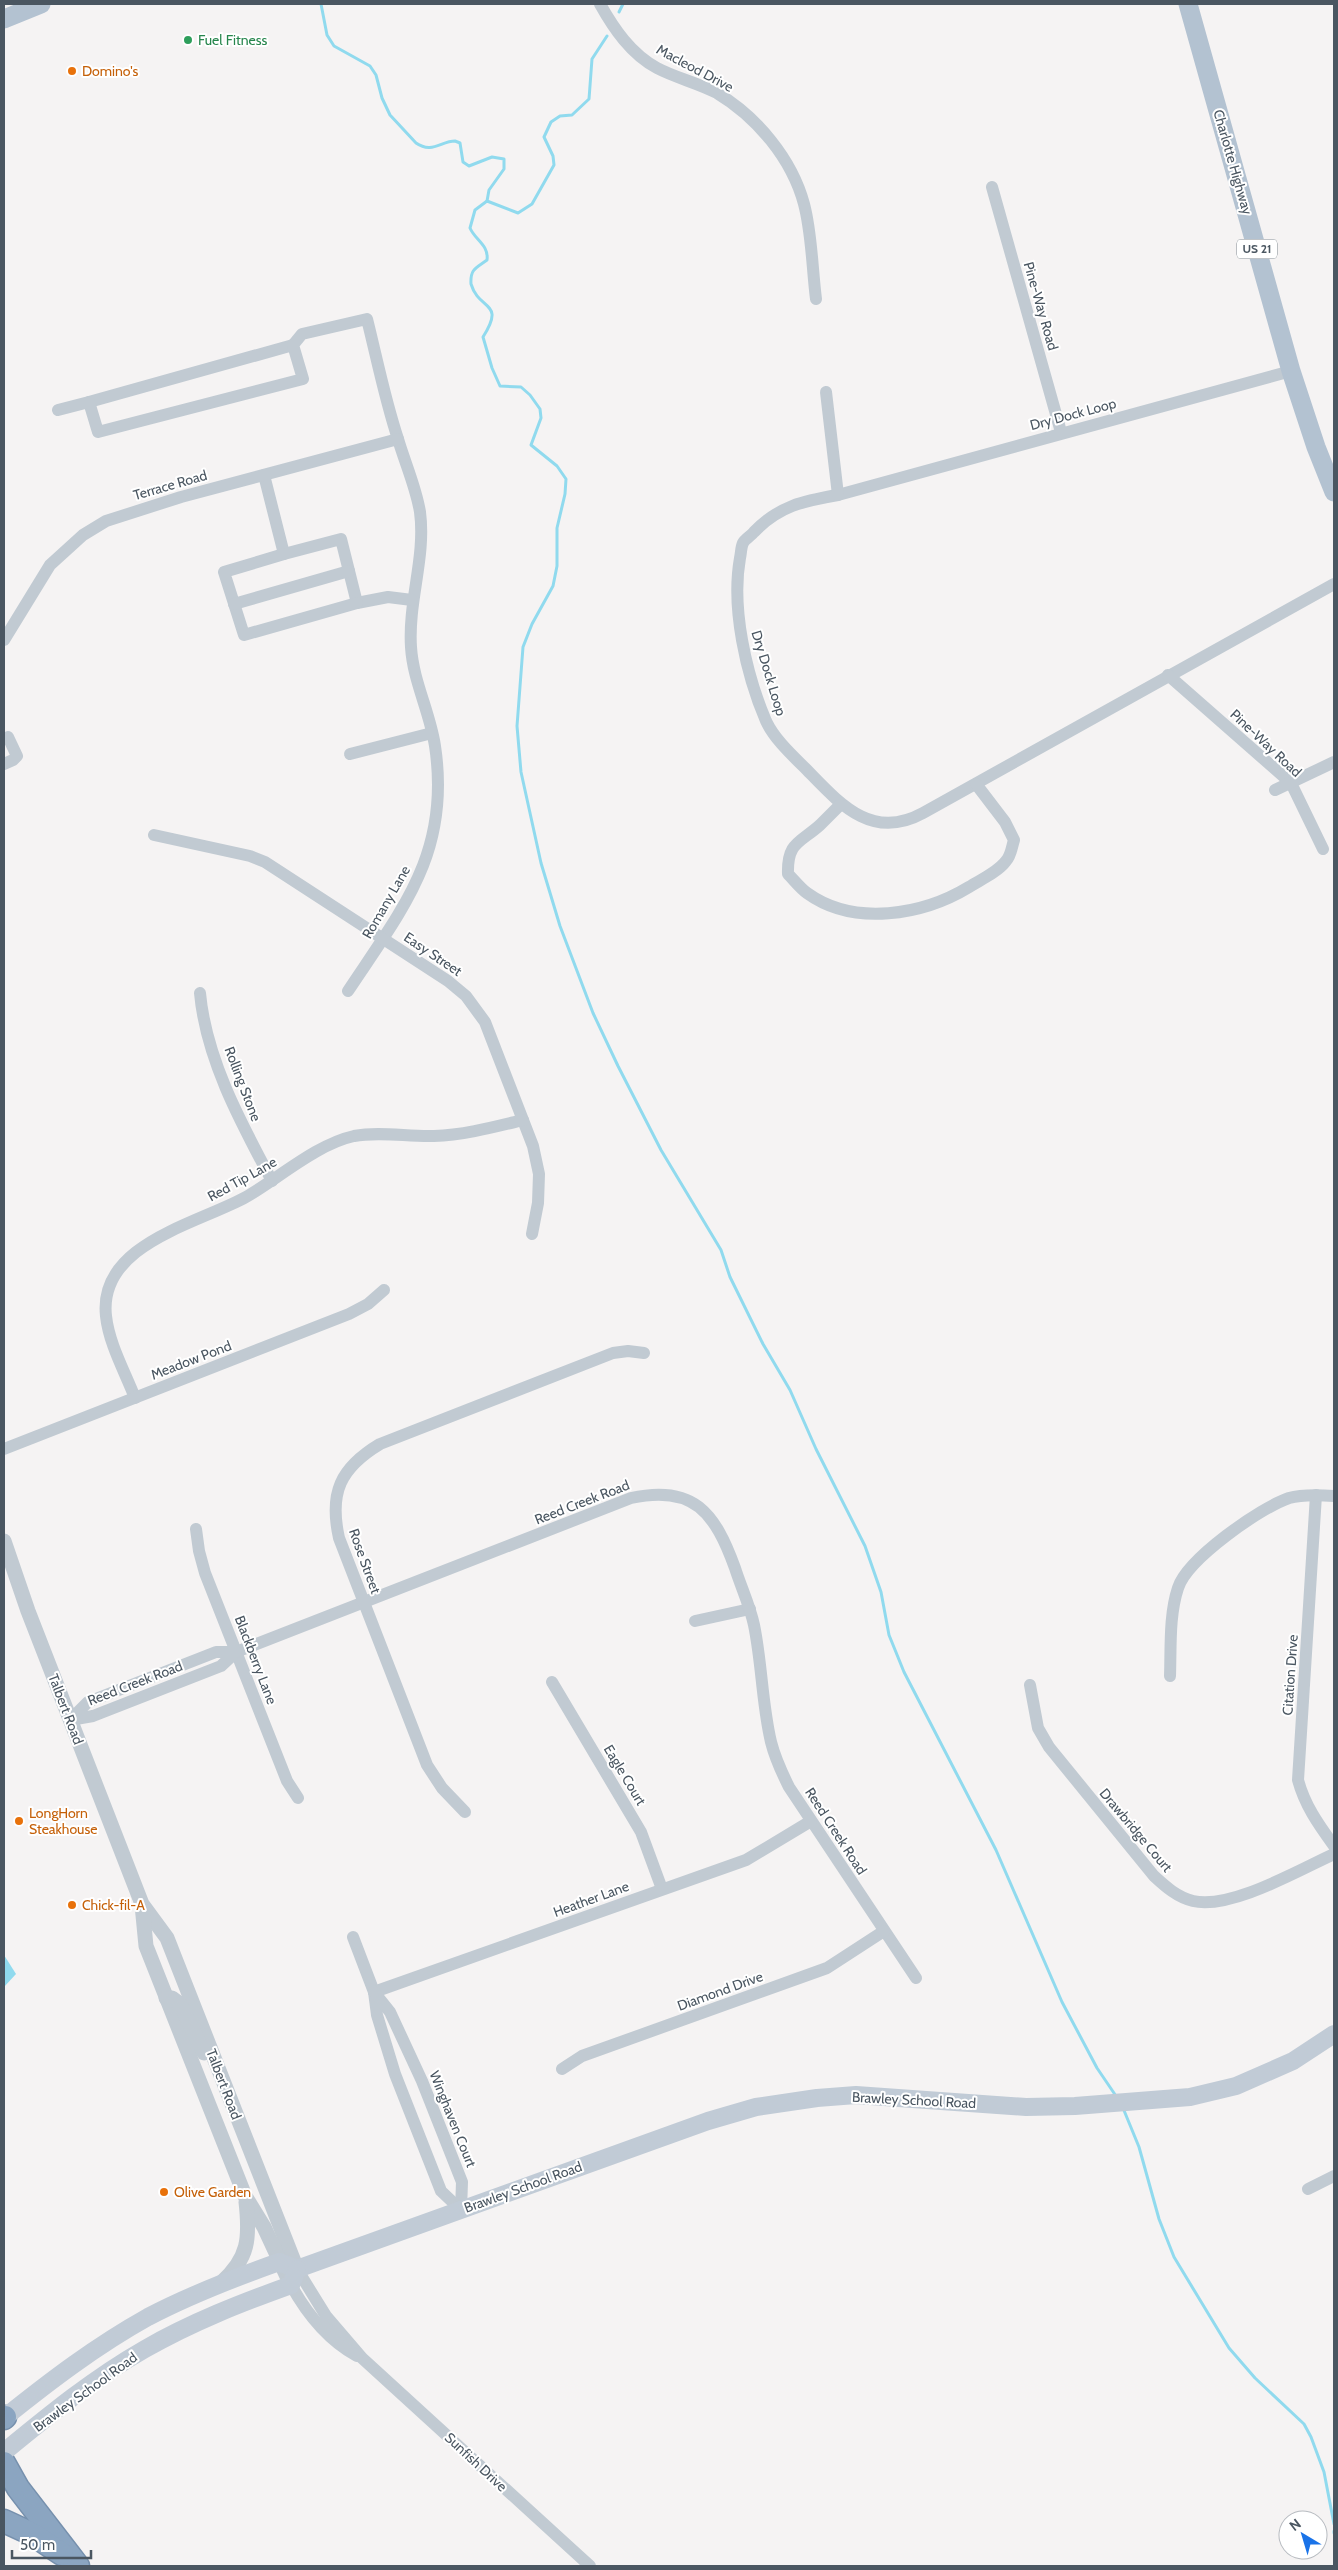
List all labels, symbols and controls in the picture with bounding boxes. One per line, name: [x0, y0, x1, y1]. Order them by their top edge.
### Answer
place label: Fuel Fitness: [198, 31, 267, 49]
marker: Fuel Fitness: [182, 34, 194, 46]
street label: Macleod Drive: [653, 40, 737, 96]
place label: Domino's: [82, 62, 139, 80]
marker: Domino's: [66, 65, 78, 77]
street label: Charlotte Highway: [1209, 107, 1257, 217]
road number: US 21: [1237, 240, 1277, 258]
street label: Pine-Way Road: [1020, 260, 1062, 352]
street label: Dry Dock Loop: [1028, 394, 1118, 434]
street label: Terrace Road: [131, 466, 209, 504]
street label: Dry Dock Loop: [747, 628, 791, 718]
street label: Pine-Way Road: [1226, 705, 1306, 781]
street label: Romany Lane: [358, 862, 414, 942]
street label: Easy Street: [400, 928, 466, 980]
street label: Rolling Stone: [220, 1044, 266, 1124]
street label: Red Tip Lane: [204, 1153, 280, 1205]
street label: Meadow Pond: [148, 1336, 234, 1384]
street label: Reed Creek Road: [532, 1476, 632, 1528]
street label: Rose Street: [345, 1526, 385, 1596]
street label: Blackberry Lane: [231, 1613, 281, 1707]
street label: Citation Drive: [1278, 1634, 1302, 1716]
street label: Reed Creek Road: [85, 1657, 185, 1709]
street label: Talbert Road: [44, 1671, 88, 1747]
street label: Eagle Court: [600, 1741, 650, 1809]
street label: Reed Creek Road: [801, 1784, 871, 1878]
street label: Drawbridge Court: [1096, 1784, 1176, 1876]
place label: LongHorn Steakhouse: [29, 1804, 97, 1838]
marker: LongHorn Steakhouse: [13, 1815, 25, 1827]
street label: Heather Lane: [551, 1877, 631, 1921]
place label: Chick-fil-A: [82, 1896, 145, 1914]
marker: Chick-fil-A: [66, 1899, 78, 1911]
street label: Diamond Drive: [675, 1967, 765, 2015]
street label: Talbert Road: [202, 2046, 246, 2122]
street label: Winghaven Court: [425, 2068, 481, 2170]
street label: Brawley School Road: [852, 2088, 976, 2112]
street label: Brawley School Road: [462, 2157, 584, 2217]
place label: Olive Garden: [174, 2183, 251, 2201]
marker: Olive Garden: [158, 2186, 170, 2198]
street label: Brawley School Road: [29, 2348, 141, 2436]
street label: Sunfish Drive: [441, 2429, 511, 2495]
north arrow: [1278, 2510, 1328, 2560]
text: N: [1286, 2515, 1304, 2535]
scale bar: [12, 2528, 91, 2560]
text: 50 m: [20, 2536, 55, 2554]

